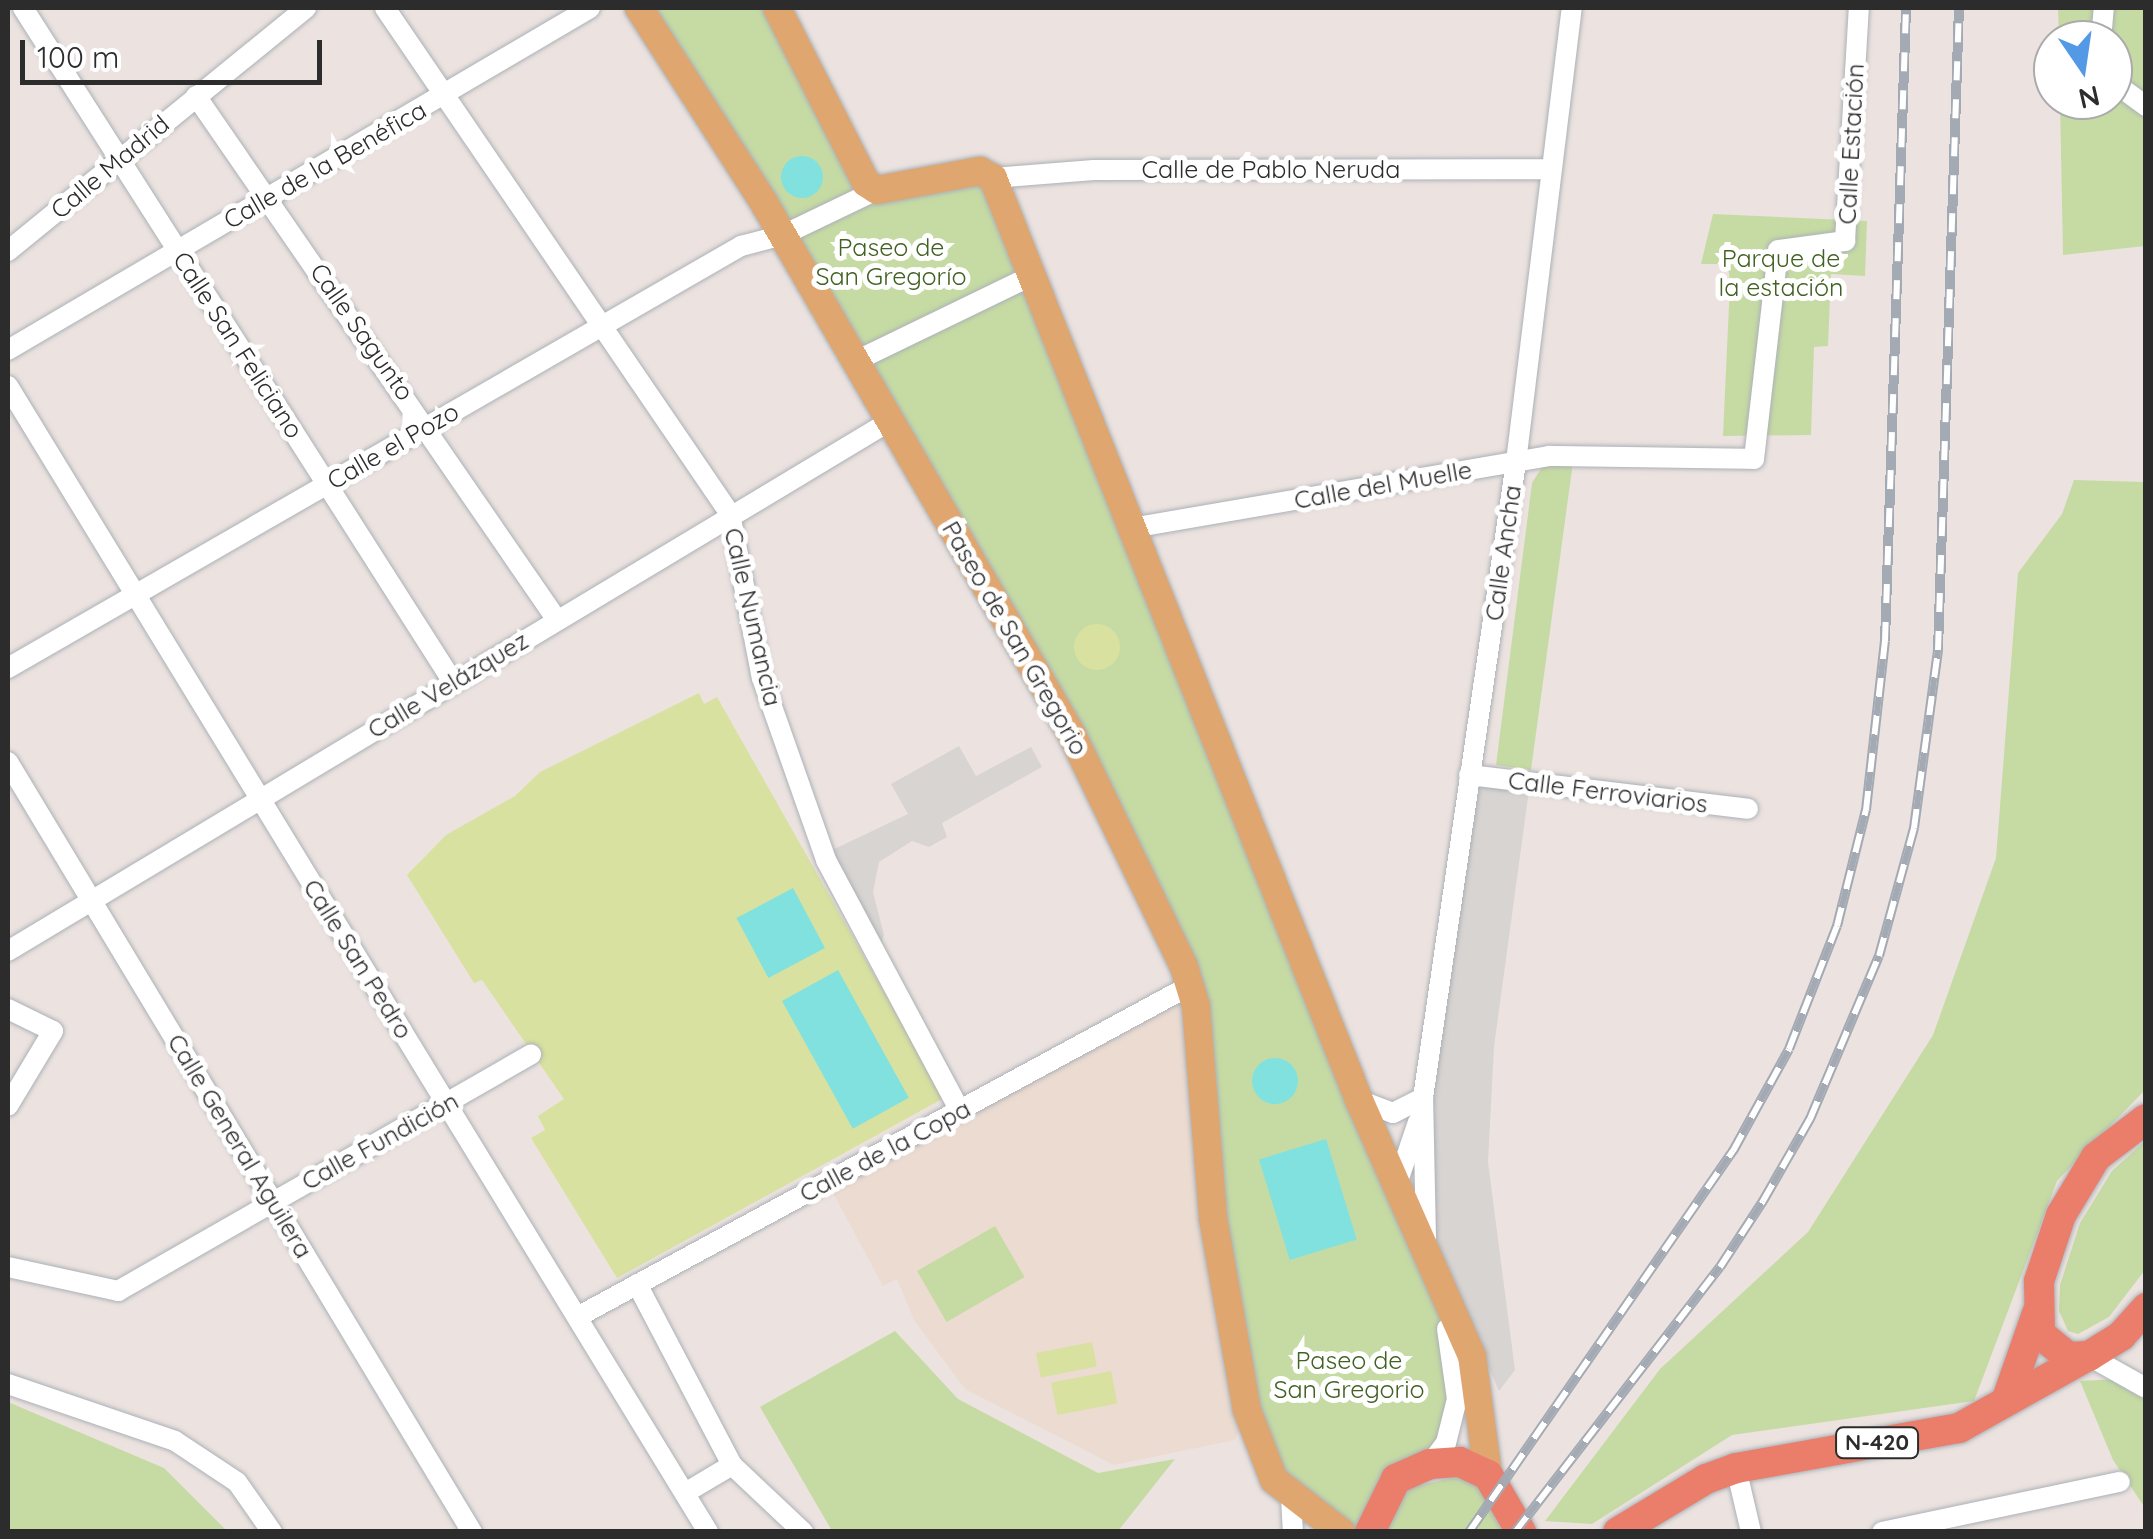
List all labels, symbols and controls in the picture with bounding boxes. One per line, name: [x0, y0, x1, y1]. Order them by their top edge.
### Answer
scale bar: [25, 20, 328, 82]
north arrow: [2033, 20, 2133, 120]
text: 100 m: [37, 38, 119, 76]
street label: Calle Estación: [1832, 63, 1870, 225]
text: N: [2075, 78, 2103, 117]
street label: Calle de la Benéfica: [218, 95, 432, 235]
street label: Calle Madrid: [45, 109, 175, 225]
street label: Calle de Pablo Neruda: [1142, 154, 1400, 184]
park label: Paseo de San Gregorío: [815, 233, 967, 292]
park label: Parque de la estación: [1718, 244, 1844, 303]
street label: Calle San Feliciano: [167, 246, 309, 444]
street label: Calle Sagunto: [304, 258, 420, 406]
street label: Calle el Pozo: [322, 396, 464, 496]
street label: Calle del Muelle: [1292, 455, 1474, 515]
street label: Calle Ancha: [1479, 483, 1527, 623]
street label: Paseo de San Gregorio: [936, 516, 1094, 760]
street label: Calle Numancia: [718, 525, 788, 709]
street label: Calle Velázquez: [362, 625, 534, 745]
street label: Calle Ferroviarios: [1507, 765, 1709, 819]
street label: Calle San Pedro: [297, 874, 419, 1044]
street label: Calle General Aguilera: [161, 1029, 319, 1263]
street label: Calle Fundición: [296, 1086, 464, 1196]
street label: Calle de la Copa: [794, 1093, 976, 1209]
park label: Paseo de San Gregorio: [1273, 1346, 1425, 1405]
road number: N-420: [1834, 1426, 1920, 1460]

